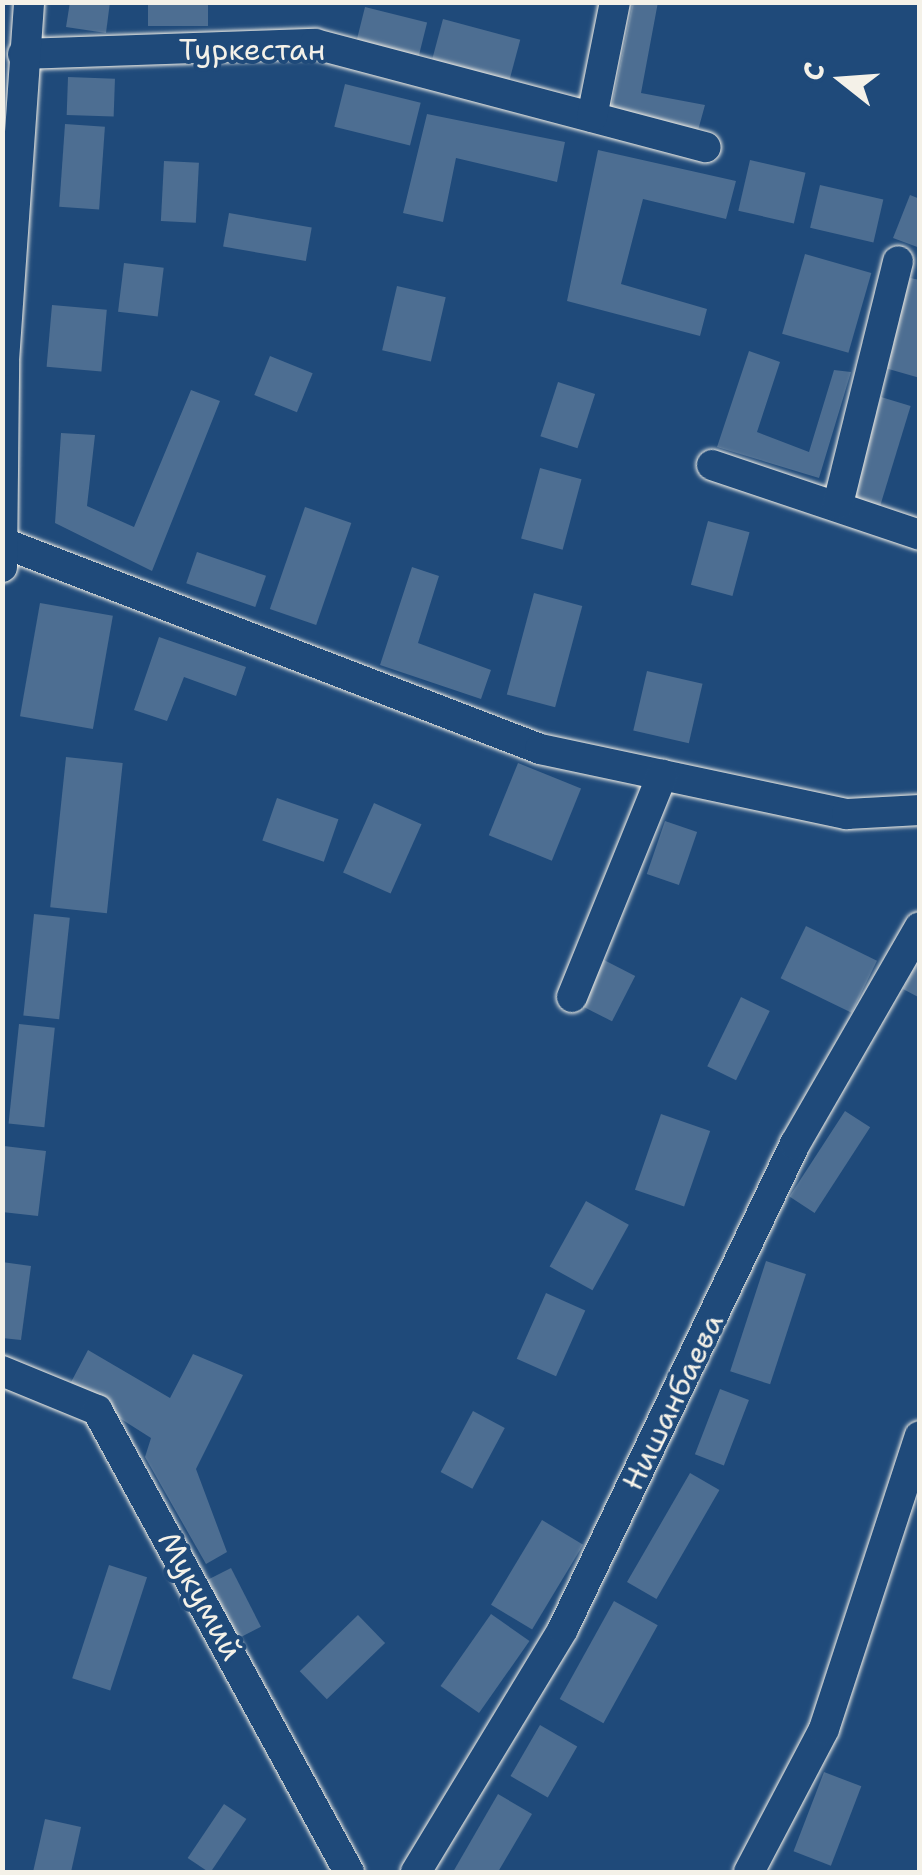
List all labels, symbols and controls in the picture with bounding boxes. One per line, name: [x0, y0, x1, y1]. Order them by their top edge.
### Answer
north arrow: [792, 30, 892, 130]
street label: Туркестан: [179, 32, 325, 68]
text: С: [793, 57, 834, 85]
street label: Нишанбаева: [615, 1308, 731, 1496]
street label: Мукумий: [150, 1525, 250, 1667]

